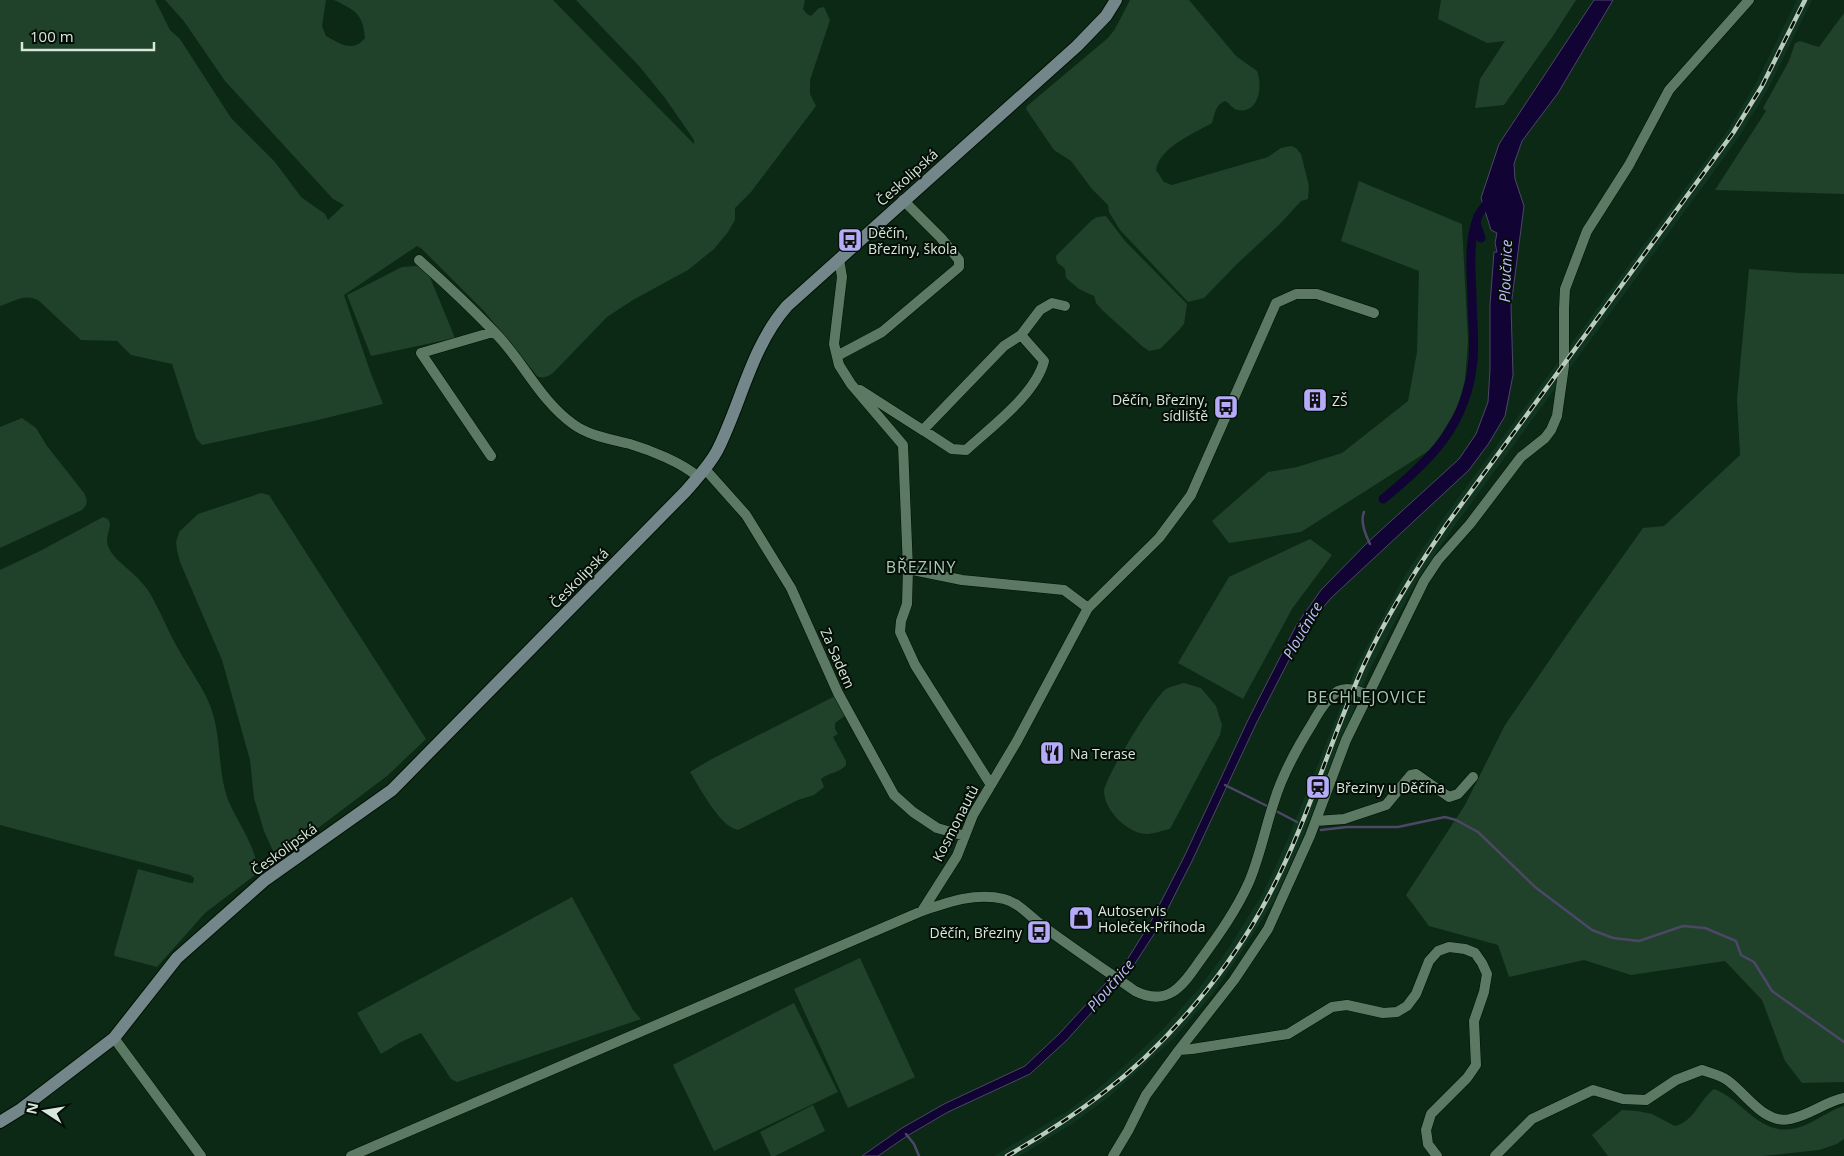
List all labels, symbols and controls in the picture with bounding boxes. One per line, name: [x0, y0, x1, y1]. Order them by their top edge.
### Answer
scale bar: [22, 20, 155, 52]
text: 100 m: [30, 26, 74, 46]
street label: Českolipská: [872, 144, 942, 210]
place label: Děčín, Březiny, škola: [868, 223, 957, 258]
bus stop icon: Děčín, Březiny, škola: [837, 227, 863, 253]
water label: Ploučnice: [1494, 239, 1516, 303]
building icon: ZŠ: [1302, 387, 1328, 413]
place label: Děčín, Březiny, sídliště: [1112, 390, 1208, 425]
place label: ZŠ: [1332, 391, 1348, 410]
bus stop icon: Děčín, Březiny, sídliště: [1213, 394, 1239, 420]
street label: Českolipská: [546, 544, 612, 612]
district label: BŘEZINY: [886, 556, 956, 578]
water label: Ploučnice: [1278, 597, 1327, 662]
street label: Za Sadem: [816, 625, 860, 691]
district label: BECHLEJOVICE: [1307, 686, 1427, 708]
restaurant icon: Na Terase: [1039, 740, 1065, 766]
place label: Na Terase: [1070, 744, 1136, 763]
station icon: Březiny u Děčína: [1305, 774, 1331, 800]
place label: Březiny u Děčína: [1336, 778, 1445, 797]
street label: Kosmonautů: [928, 781, 982, 865]
street label: Českolipská: [247, 819, 321, 879]
place label: Autoservis Holeček-Příhoda: [1098, 901, 1206, 936]
shop icon: Autoservis Holeček-Příhoda: [1068, 905, 1094, 931]
bus stop icon: Děčín, Březiny: [1026, 919, 1052, 945]
place label: Děčín, Březiny: [930, 923, 1023, 942]
water label: Ploučnice: [1082, 954, 1139, 1015]
north arrow: [20, 1086, 70, 1136]
text: N: [21, 1101, 42, 1116]

